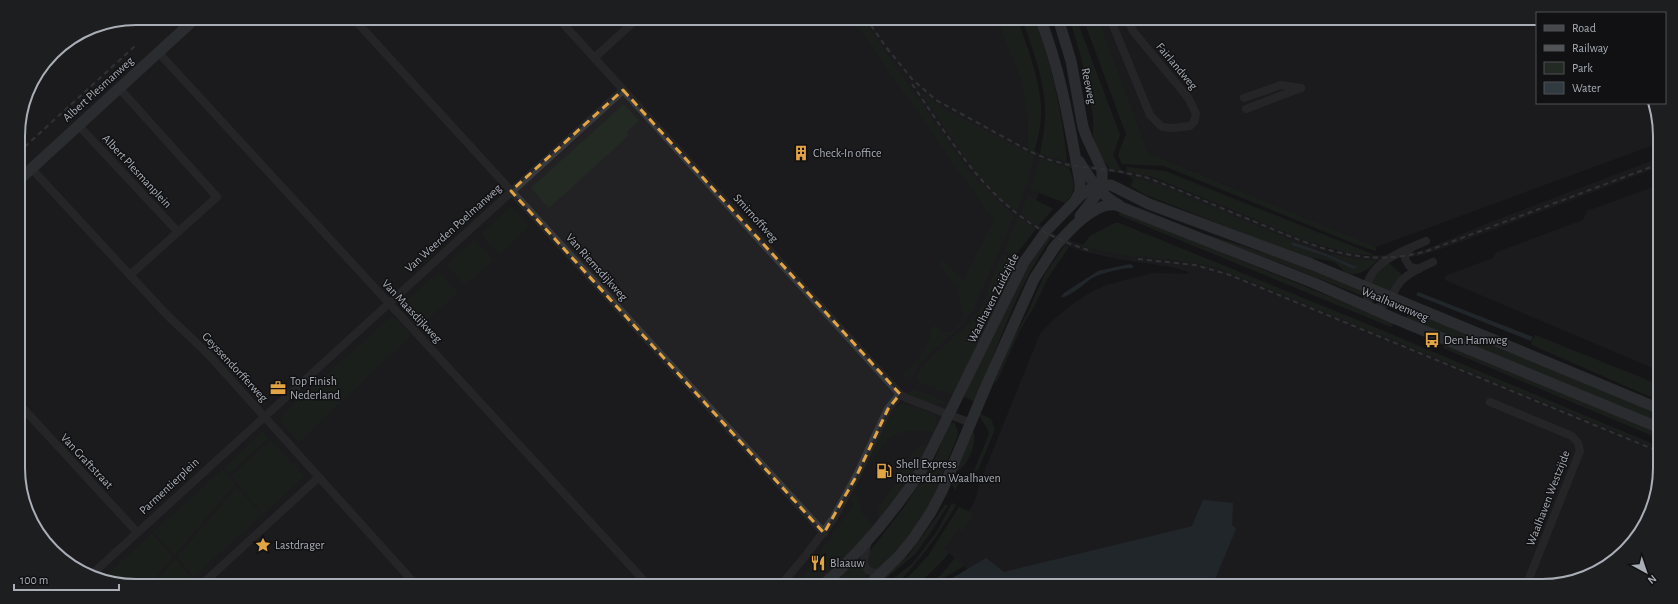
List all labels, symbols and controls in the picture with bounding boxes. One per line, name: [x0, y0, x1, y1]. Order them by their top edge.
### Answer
legend: [1536, 12, 1666, 104]
text: Road: [1572, 22, 1596, 34]
street label: Fairlandweg: [1154, 40, 1200, 92]
text: Railway: [1572, 42, 1608, 55]
street label: Albert Plesmanweg: [60, 54, 136, 124]
text: Park: [1572, 62, 1593, 74]
street label: Reeweg: [1080, 67, 1098, 105]
text: Water: [1572, 82, 1601, 94]
street label: Albert Plesmanplein: [100, 132, 174, 210]
building icon: Check-In office: [792, 144, 810, 162]
place label: Check-In office: [813, 147, 881, 159]
street label: Van Weerden Poelmanweg: [403, 182, 504, 274]
street label: Smirnoffweg: [731, 192, 781, 245]
street label: Van Riemsdijkweg: [563, 231, 630, 304]
street label: Waalhaven Zuidzijde: [965, 251, 1022, 345]
street label: Van Maasdijkweg: [379, 277, 444, 346]
street label: Waalhavenweg: [1360, 285, 1430, 324]
street label: Geyssendorfferweg: [199, 330, 270, 405]
bus stop icon: Den Hamweg: [1423, 331, 1441, 349]
place label: Den Hamweg: [1444, 334, 1508, 346]
place label: Top Finish Nederland: [290, 375, 340, 401]
office icon: Top Finish Nederland: [269, 379, 287, 397]
street label: Van Graftstraat: [59, 431, 115, 491]
street label: Waalhaven Westzijde: [1524, 449, 1573, 548]
street label: Parmentierplein: [137, 456, 201, 516]
place label: Shell Express Rotterdam Waalhaven: [896, 458, 1001, 484]
fuel station icon: Shell Express Rotterdam Waalhaven: [875, 462, 893, 480]
place icon: Lastdrager: [254, 536, 272, 554]
place label: Lastdrager: [275, 539, 325, 551]
north arrow: [1626, 552, 1666, 592]
restaurant icon: Blaauw: [809, 554, 827, 572]
place label: Blaauw: [830, 557, 865, 569]
scale bar: [14, 566, 119, 592]
text: N: [1646, 573, 1659, 586]
text: 100 m: [20, 574, 48, 586]

